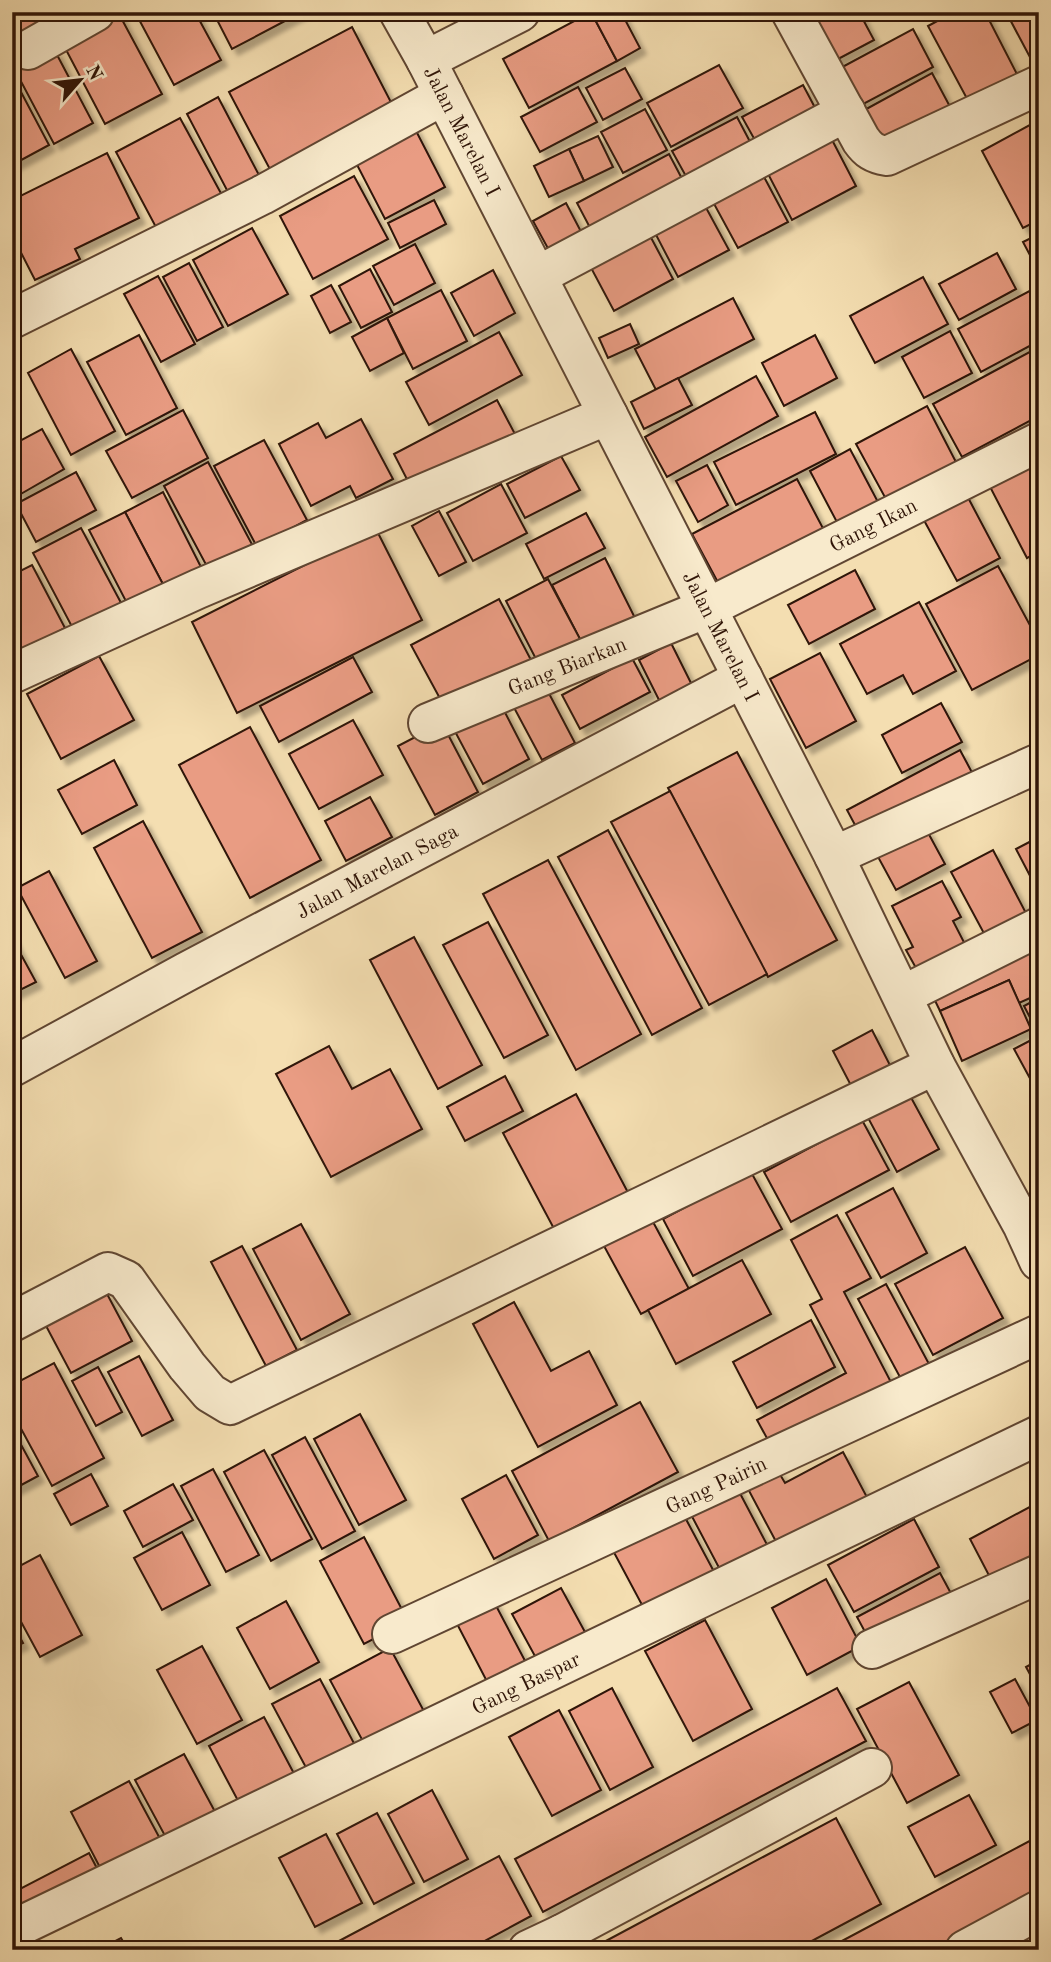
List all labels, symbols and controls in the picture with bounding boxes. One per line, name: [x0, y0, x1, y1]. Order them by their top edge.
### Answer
north arrow: [46, 46, 116, 116]
text: N: [81, 62, 105, 84]
street label: Jalan Marelan I: [419, 63, 502, 200]
street label: Gang Ikan: [827, 495, 921, 557]
street label: Jalan Marelan I: [678, 568, 761, 705]
street label: Gang Biarkan: [505, 634, 630, 701]
street label: Jalan Marelan Saga: [293, 821, 462, 924]
street label: Gang Pairin: [663, 1454, 771, 1519]
street label: Gang Baspar: [469, 1649, 585, 1720]

